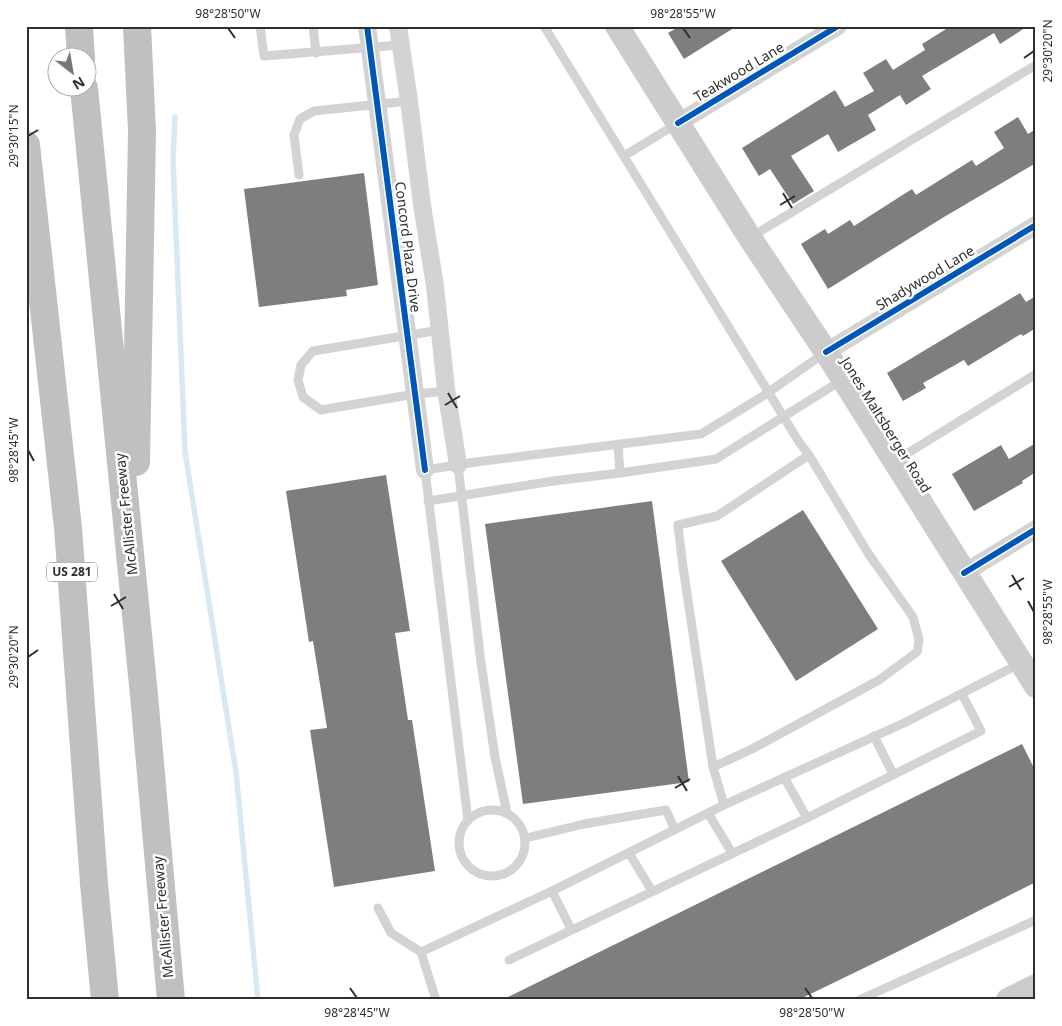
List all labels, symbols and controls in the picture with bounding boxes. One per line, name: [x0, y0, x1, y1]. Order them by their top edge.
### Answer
text: 98°28'50"W: [195, 5, 261, 22]
text: 98°28'55"W: [650, 5, 716, 22]
text: 29°30'20"N: [1039, 19, 1056, 83]
street label: Teakwood Lane: [690, 37, 787, 106]
north arrow: [48, 48, 98, 98]
text: N: [69, 72, 89, 95]
text: 29°30'15"N: [5, 104, 22, 168]
street label: Concord Plaza Drive: [391, 180, 426, 313]
street label: Shadywood Lane: [872, 241, 978, 315]
street label: Jones Maltsberger Road: [836, 352, 936, 496]
text: 98°28'45"W: [5, 417, 22, 483]
street label: McAllister Freeway: [110, 451, 141, 576]
road number: US 281: [47, 562, 97, 582]
text: 98°28'55"W: [1039, 579, 1056, 645]
text: 29°30'20"N: [5, 625, 22, 689]
street label: McAllister Freeway: [148, 854, 177, 979]
text: 98°28'45"W: [324, 1004, 390, 1021]
text: 98°28'50"W: [779, 1004, 845, 1021]

